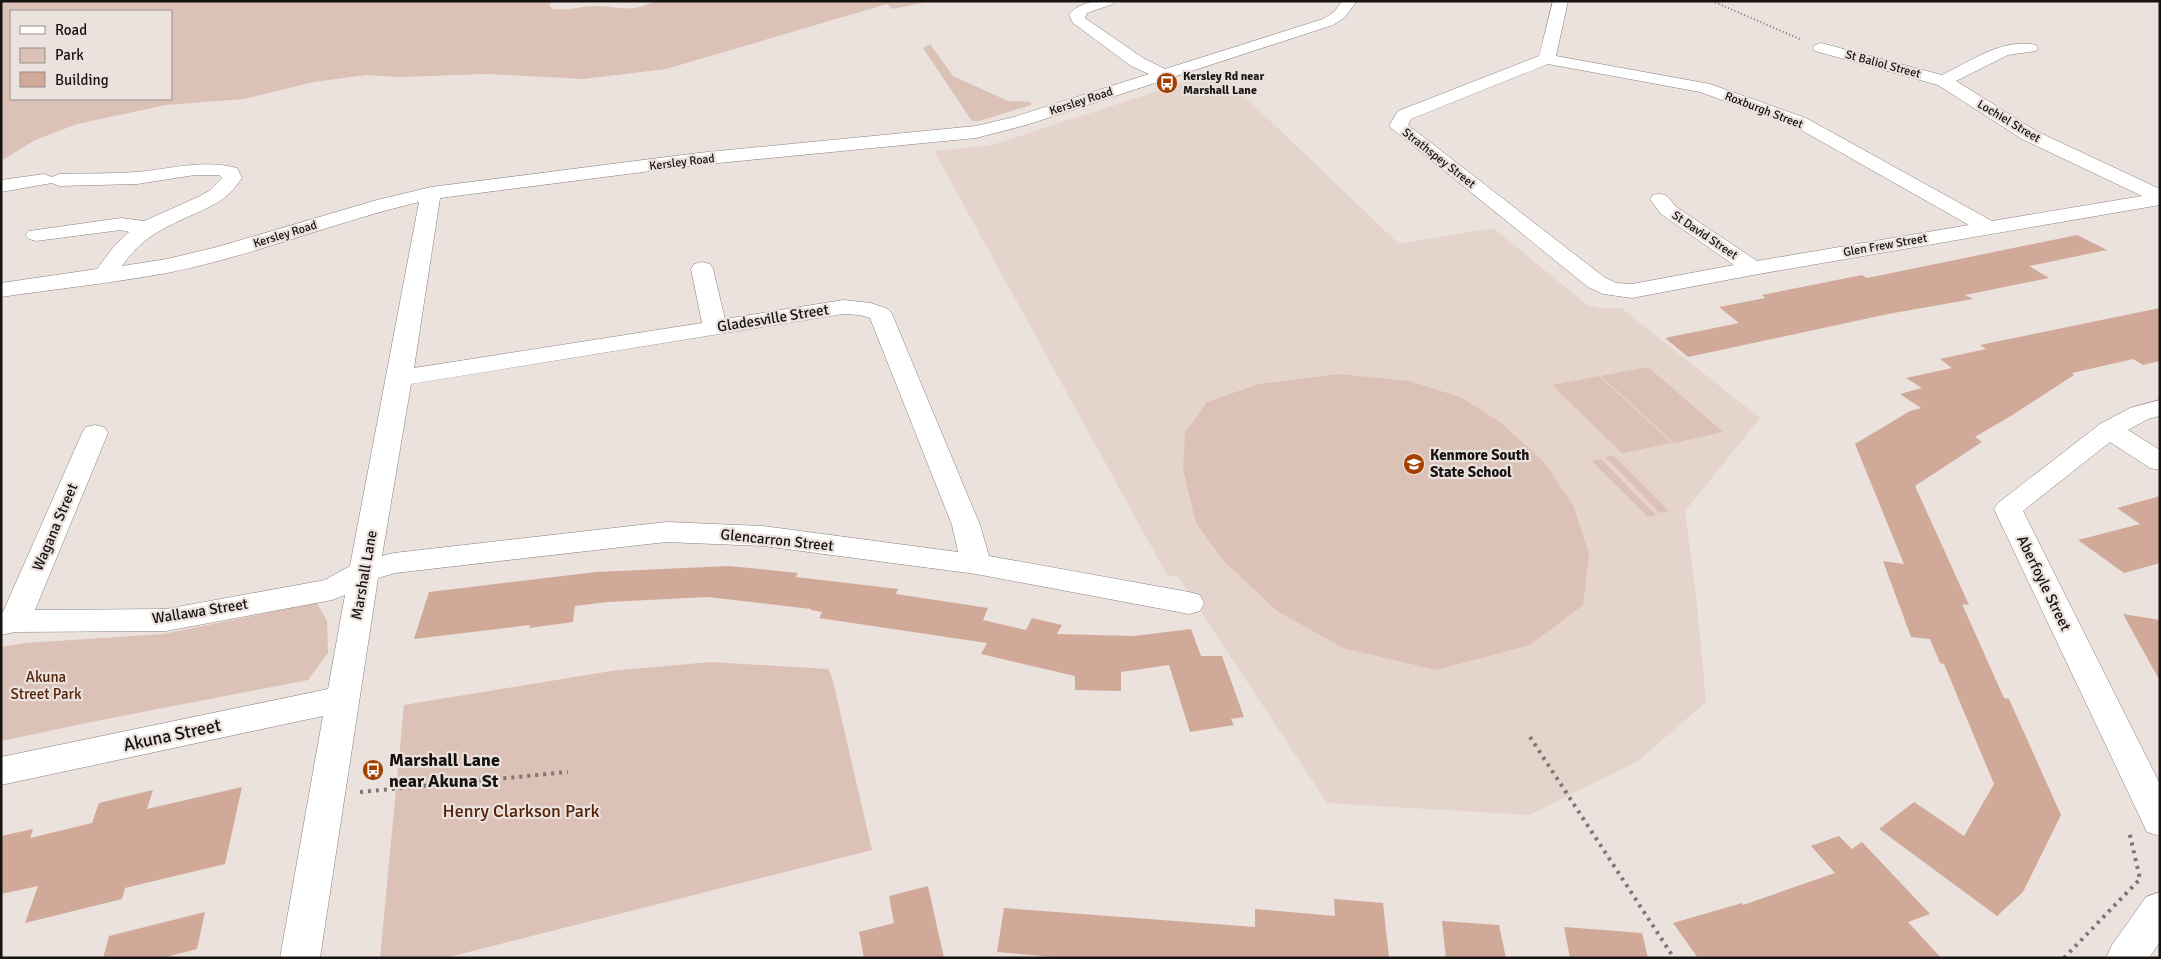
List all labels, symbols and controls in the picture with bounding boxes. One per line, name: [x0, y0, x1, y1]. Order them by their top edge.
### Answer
legend: [10, 10, 172, 100]
text: Road: [55, 21, 87, 39]
text: Park: [55, 46, 84, 64]
street label: St Baliol Street: [1844, 47, 1922, 82]
place label: Kersley Rd near Marshall Lane: [1183, 69, 1264, 98]
text: Building: [55, 71, 109, 89]
bus stop icon: Kersley Rd near Marshall Lane: [1155, 71, 1179, 95]
street label: Kersley Road: [1048, 84, 1115, 119]
street label: Roxburgh Street: [1723, 89, 1805, 132]
street label: Lochiel Street: [1974, 97, 2043, 146]
street label: Strathspey Street: [1399, 125, 1478, 192]
street label: Kersley Road: [648, 151, 716, 174]
street label: St David Street: [1669, 208, 1740, 263]
street label: Kersley Road: [251, 218, 319, 251]
street label: Glen Frew Street: [1842, 231, 1928, 260]
street label: Gladesville Street: [716, 300, 830, 336]
place label: Kenmore South State School: [1430, 446, 1529, 481]
school or university icon: Kenmore South State School: [1402, 452, 1426, 476]
street label: Wagana Street: [28, 480, 82, 574]
street label: Glencarron Street: [720, 525, 834, 555]
street label: Marshall Lane: [347, 529, 381, 621]
street label: Aberfoyle Street: [2013, 532, 2075, 634]
street label: Wallawa Street: [151, 595, 249, 627]
park label: Akuna Street Park: [10, 668, 82, 703]
street label: Akuna Street: [121, 714, 223, 756]
place label: Marshall Lane near Akuna St: [389, 749, 500, 792]
bus stop icon: Marshall Lane near Akuna St: [361, 758, 385, 782]
park label: Henry Clarkson Park: [443, 800, 600, 822]

